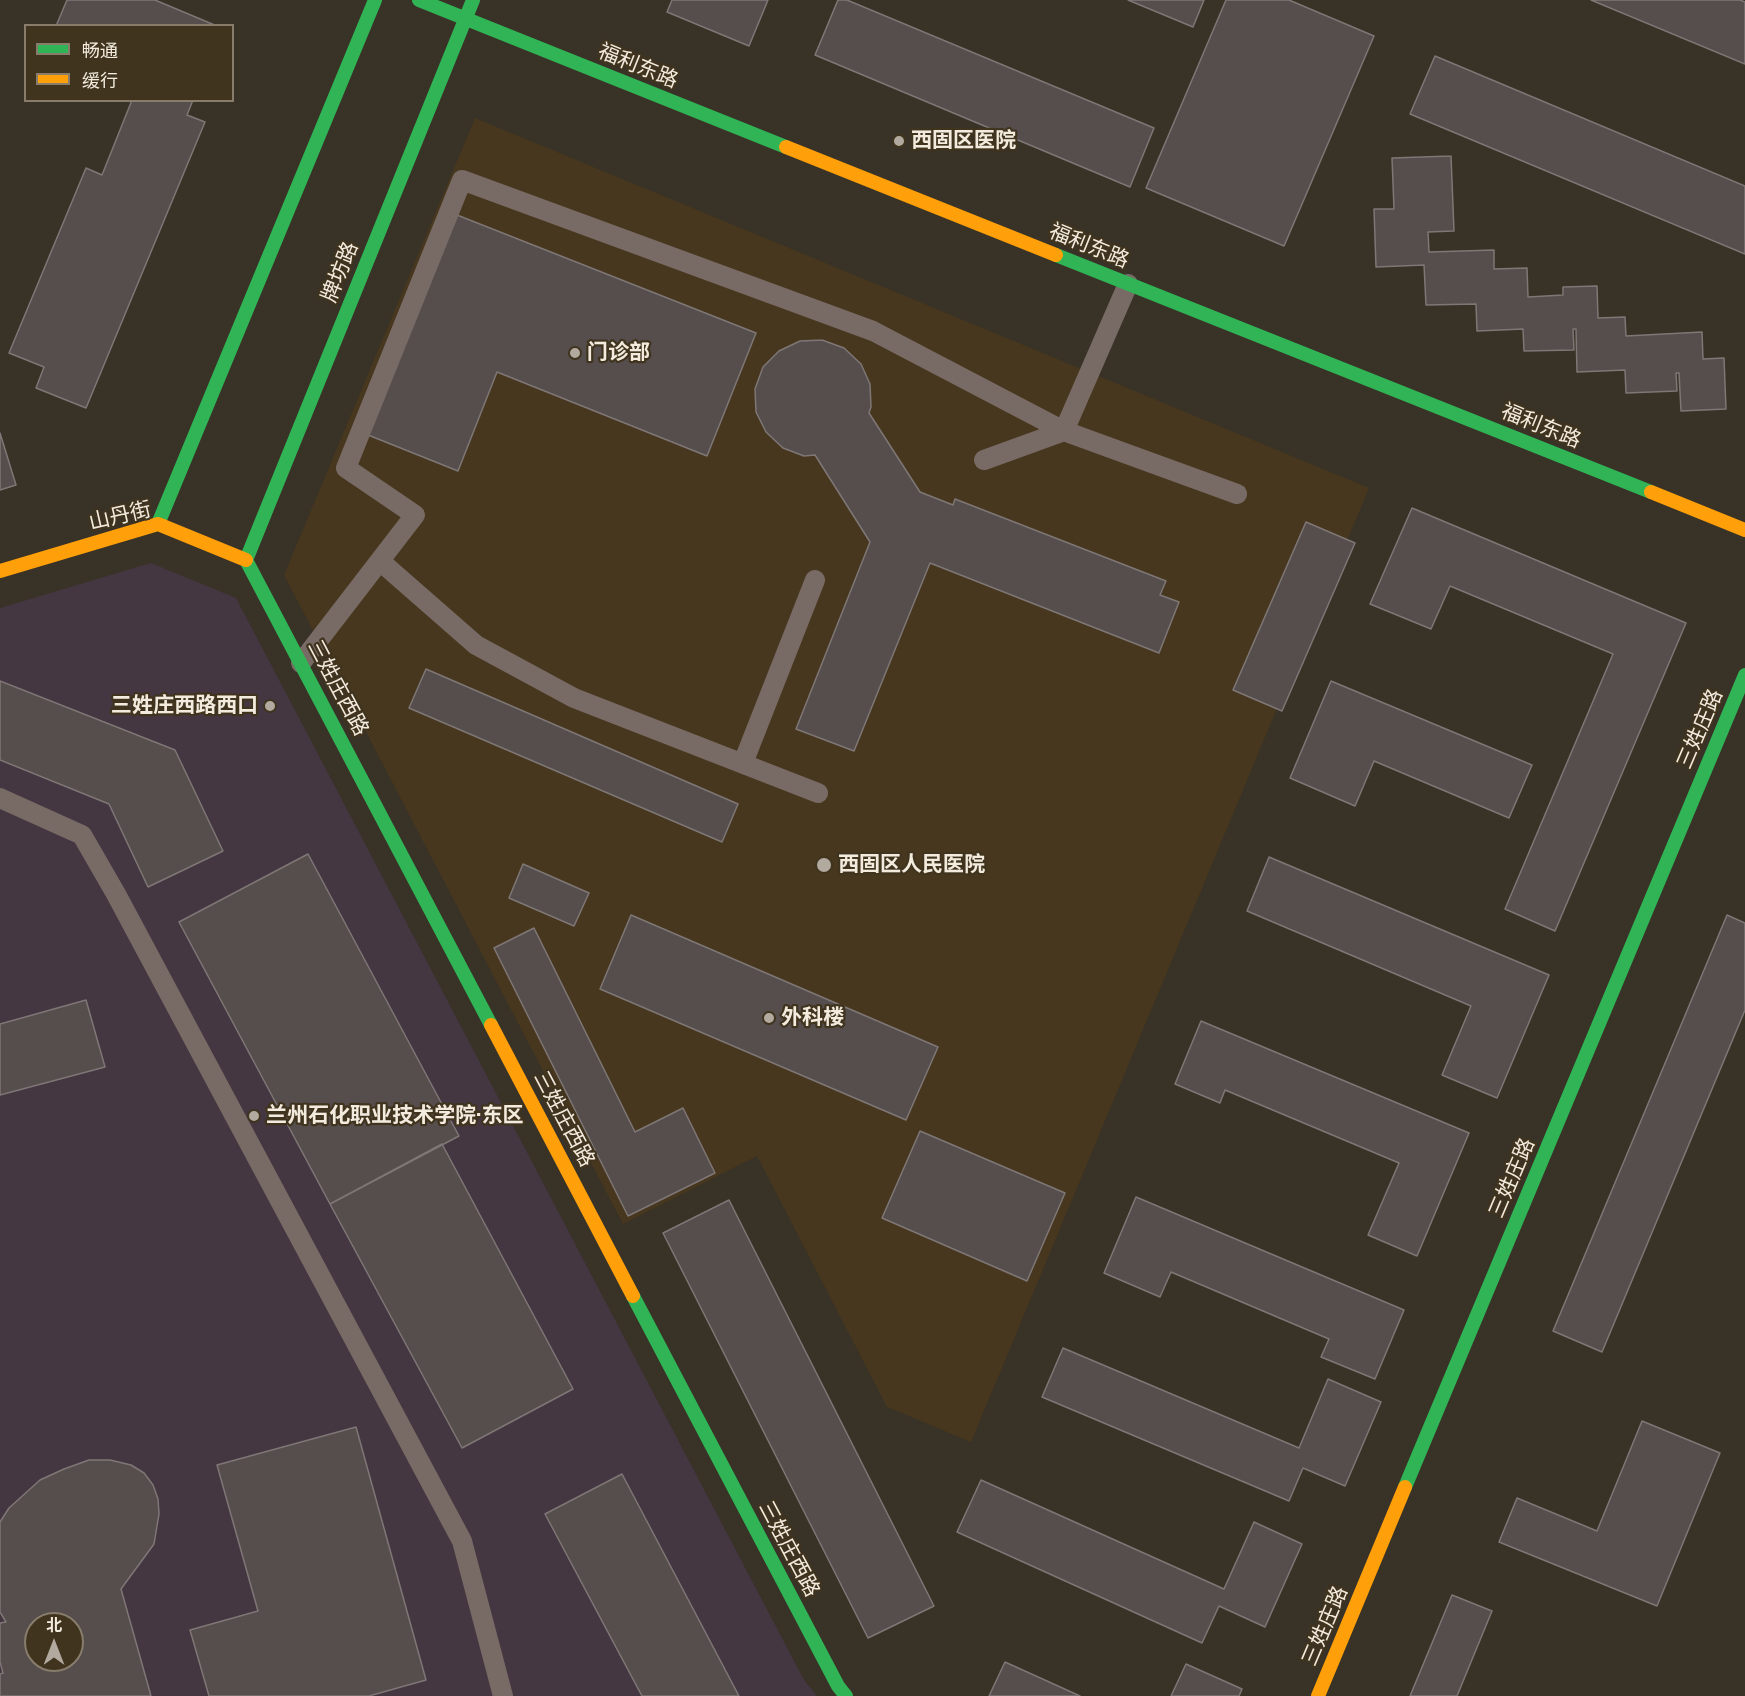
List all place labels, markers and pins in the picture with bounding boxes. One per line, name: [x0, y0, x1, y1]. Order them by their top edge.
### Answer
place label: 西固区医院: [911, 128, 1016, 154]
marker: 西固区医院: [892, 134, 906, 148]
place label: 门诊部: [587, 340, 650, 366]
marker: 门诊部: [568, 346, 582, 360]
place label: 三姓庄西路西口: [111, 693, 258, 719]
marker: 三姓庄西路西口: [263, 699, 277, 713]
place label: 西固区人民医院: [838, 852, 985, 878]
marker: 西固区人民医院: [815, 856, 833, 874]
place label: 外科楼: [781, 1005, 844, 1031]
marker: 外科楼: [762, 1011, 776, 1025]
place label: 兰州石化职业技术学院·东区: [266, 1103, 523, 1129]
marker: 兰州石化职业技术学院·东区: [247, 1109, 261, 1123]

